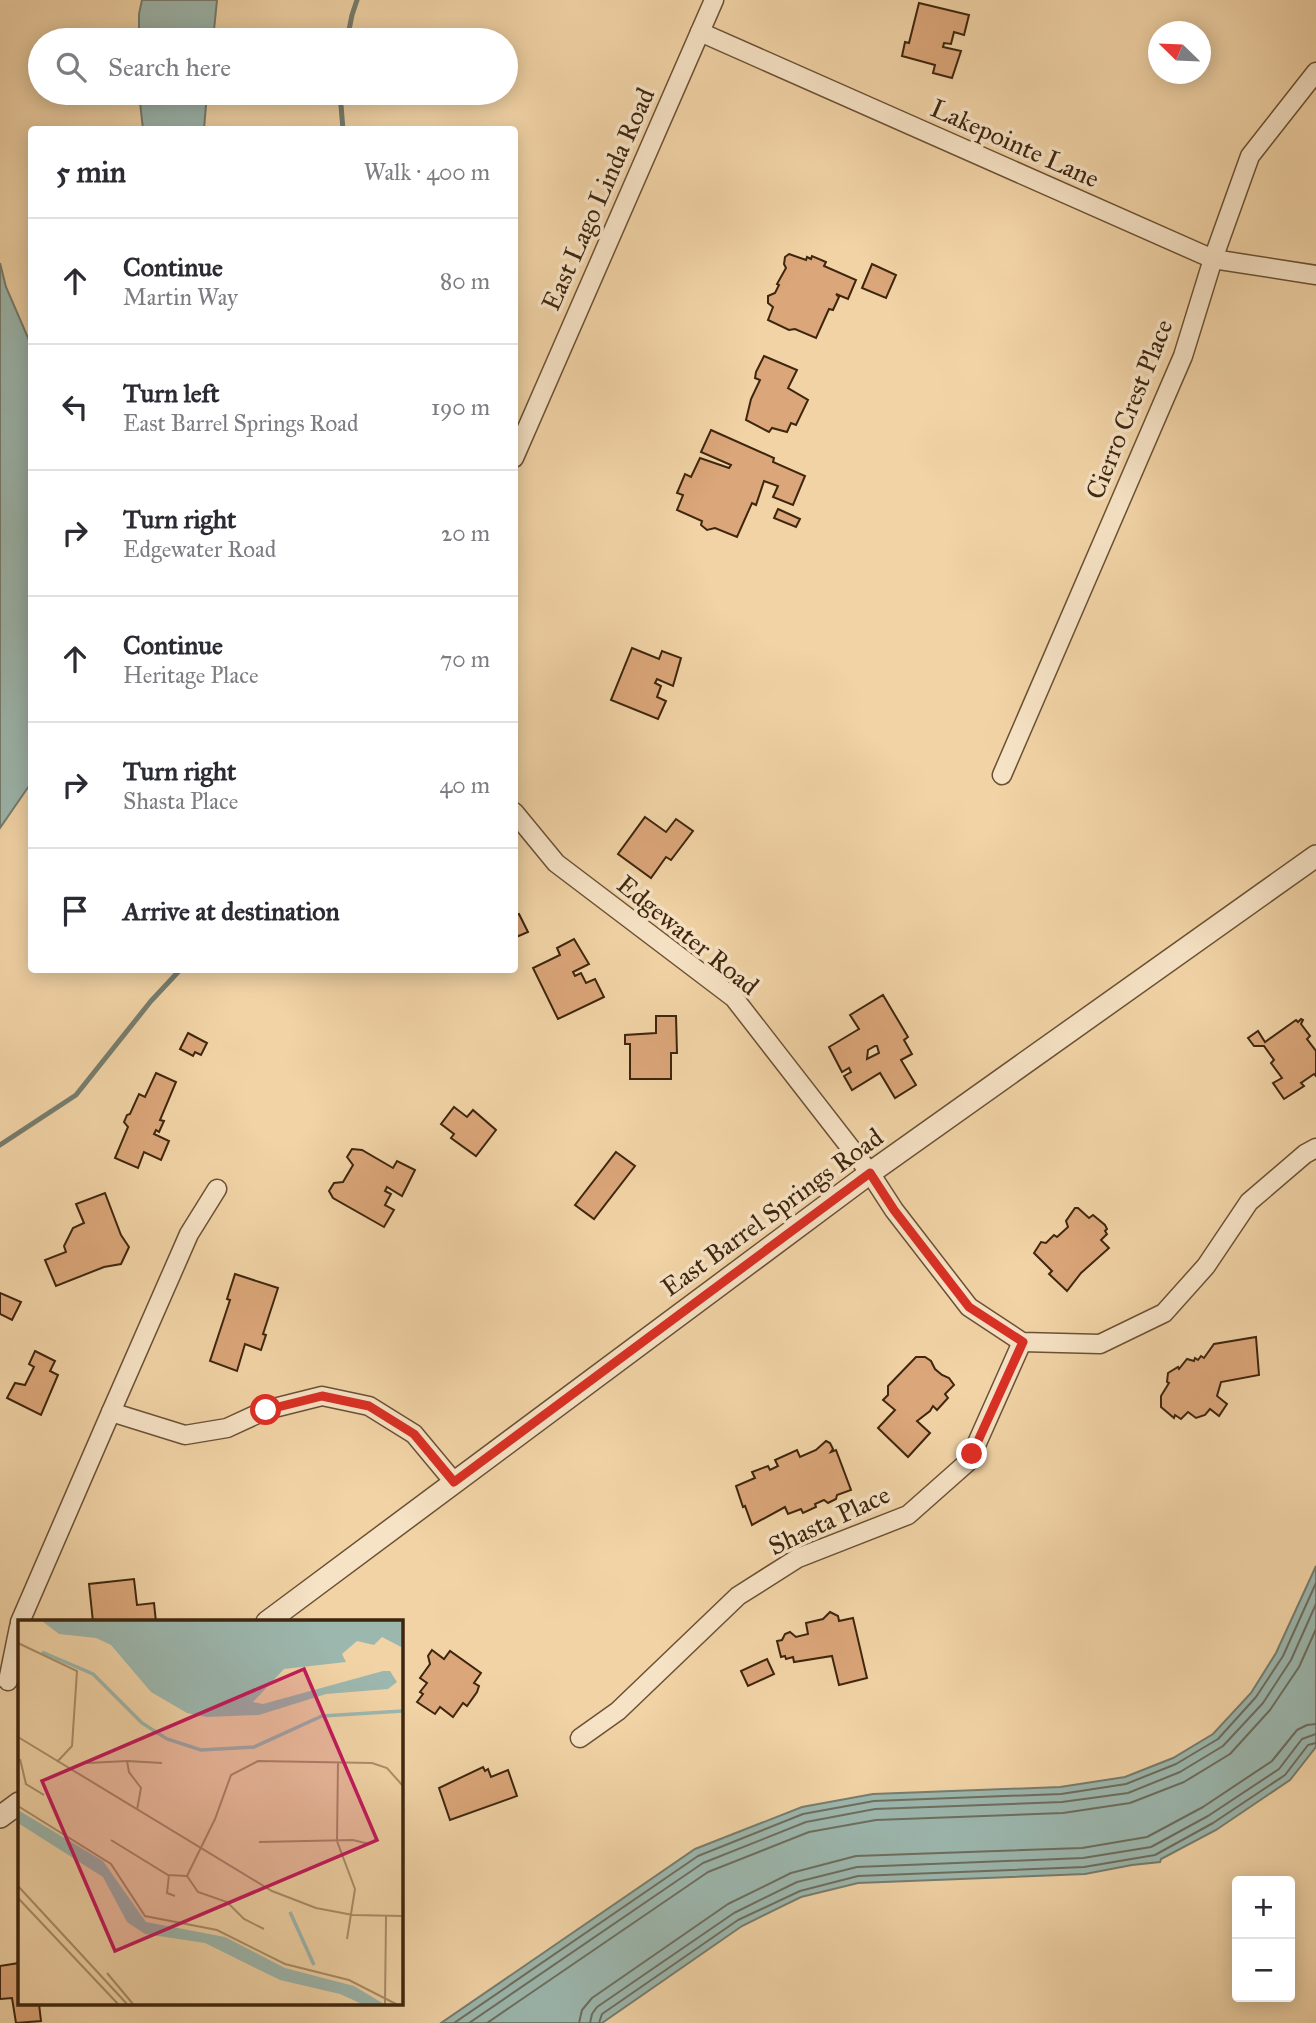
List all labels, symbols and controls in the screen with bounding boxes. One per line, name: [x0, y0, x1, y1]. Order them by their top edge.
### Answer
north arrow: [1148, 21, 1211, 84]
search box: [28, 28, 518, 105]
icon: search: [52, 48, 90, 86]
text: Search here: [108, 51, 231, 83]
street label: East Lago Linda Road: [534, 83, 662, 315]
street label: Lakepointe Lane: [926, 92, 1104, 194]
text: 5 min: [56, 154, 126, 190]
text: Walk · 400 m: [364, 158, 490, 186]
text: Continue: [123, 251, 223, 283]
icon: ahead: [56, 262, 94, 300]
text: 80 m: [440, 267, 490, 295]
text: Martin Way: [123, 283, 238, 311]
street label: Cierro Crest Place: [1078, 314, 1180, 504]
text: Turn left: [123, 377, 219, 409]
icon: left: [56, 388, 94, 426]
text: 190 m: [431, 393, 490, 421]
text: East Barrel Springs Road: [123, 409, 359, 437]
text: Turn right: [123, 503, 236, 535]
icon: right: [56, 514, 94, 552]
text: 20 m: [441, 519, 490, 547]
text: Edgewater Road: [123, 535, 276, 563]
text: Continue: [123, 629, 223, 661]
icon: ahead: [56, 640, 94, 678]
text: 70 m: [440, 645, 490, 673]
text: Heritage Place: [123, 661, 259, 689]
text: Turn right: [123, 755, 236, 787]
icon: right: [56, 766, 94, 804]
text: 40 m: [440, 771, 490, 799]
text: Shasta Place: [123, 787, 238, 815]
street label: Edgewater Road: [611, 868, 765, 1002]
icon: arrive: [56, 892, 94, 930]
text: Arrive at destination: [123, 895, 340, 927]
street label: East Barrel Springs Road: [655, 1121, 889, 1303]
route start: [250, 1394, 281, 1425]
route end: [956, 1438, 987, 1469]
street label: Shasta Place: [763, 1478, 895, 1562]
inset map: [18, 1620, 402, 2006]
map controls: [1232, 1876, 1295, 2002]
button: +: [1232, 1876, 1295, 1939]
button: −: [1232, 1939, 1295, 2002]

